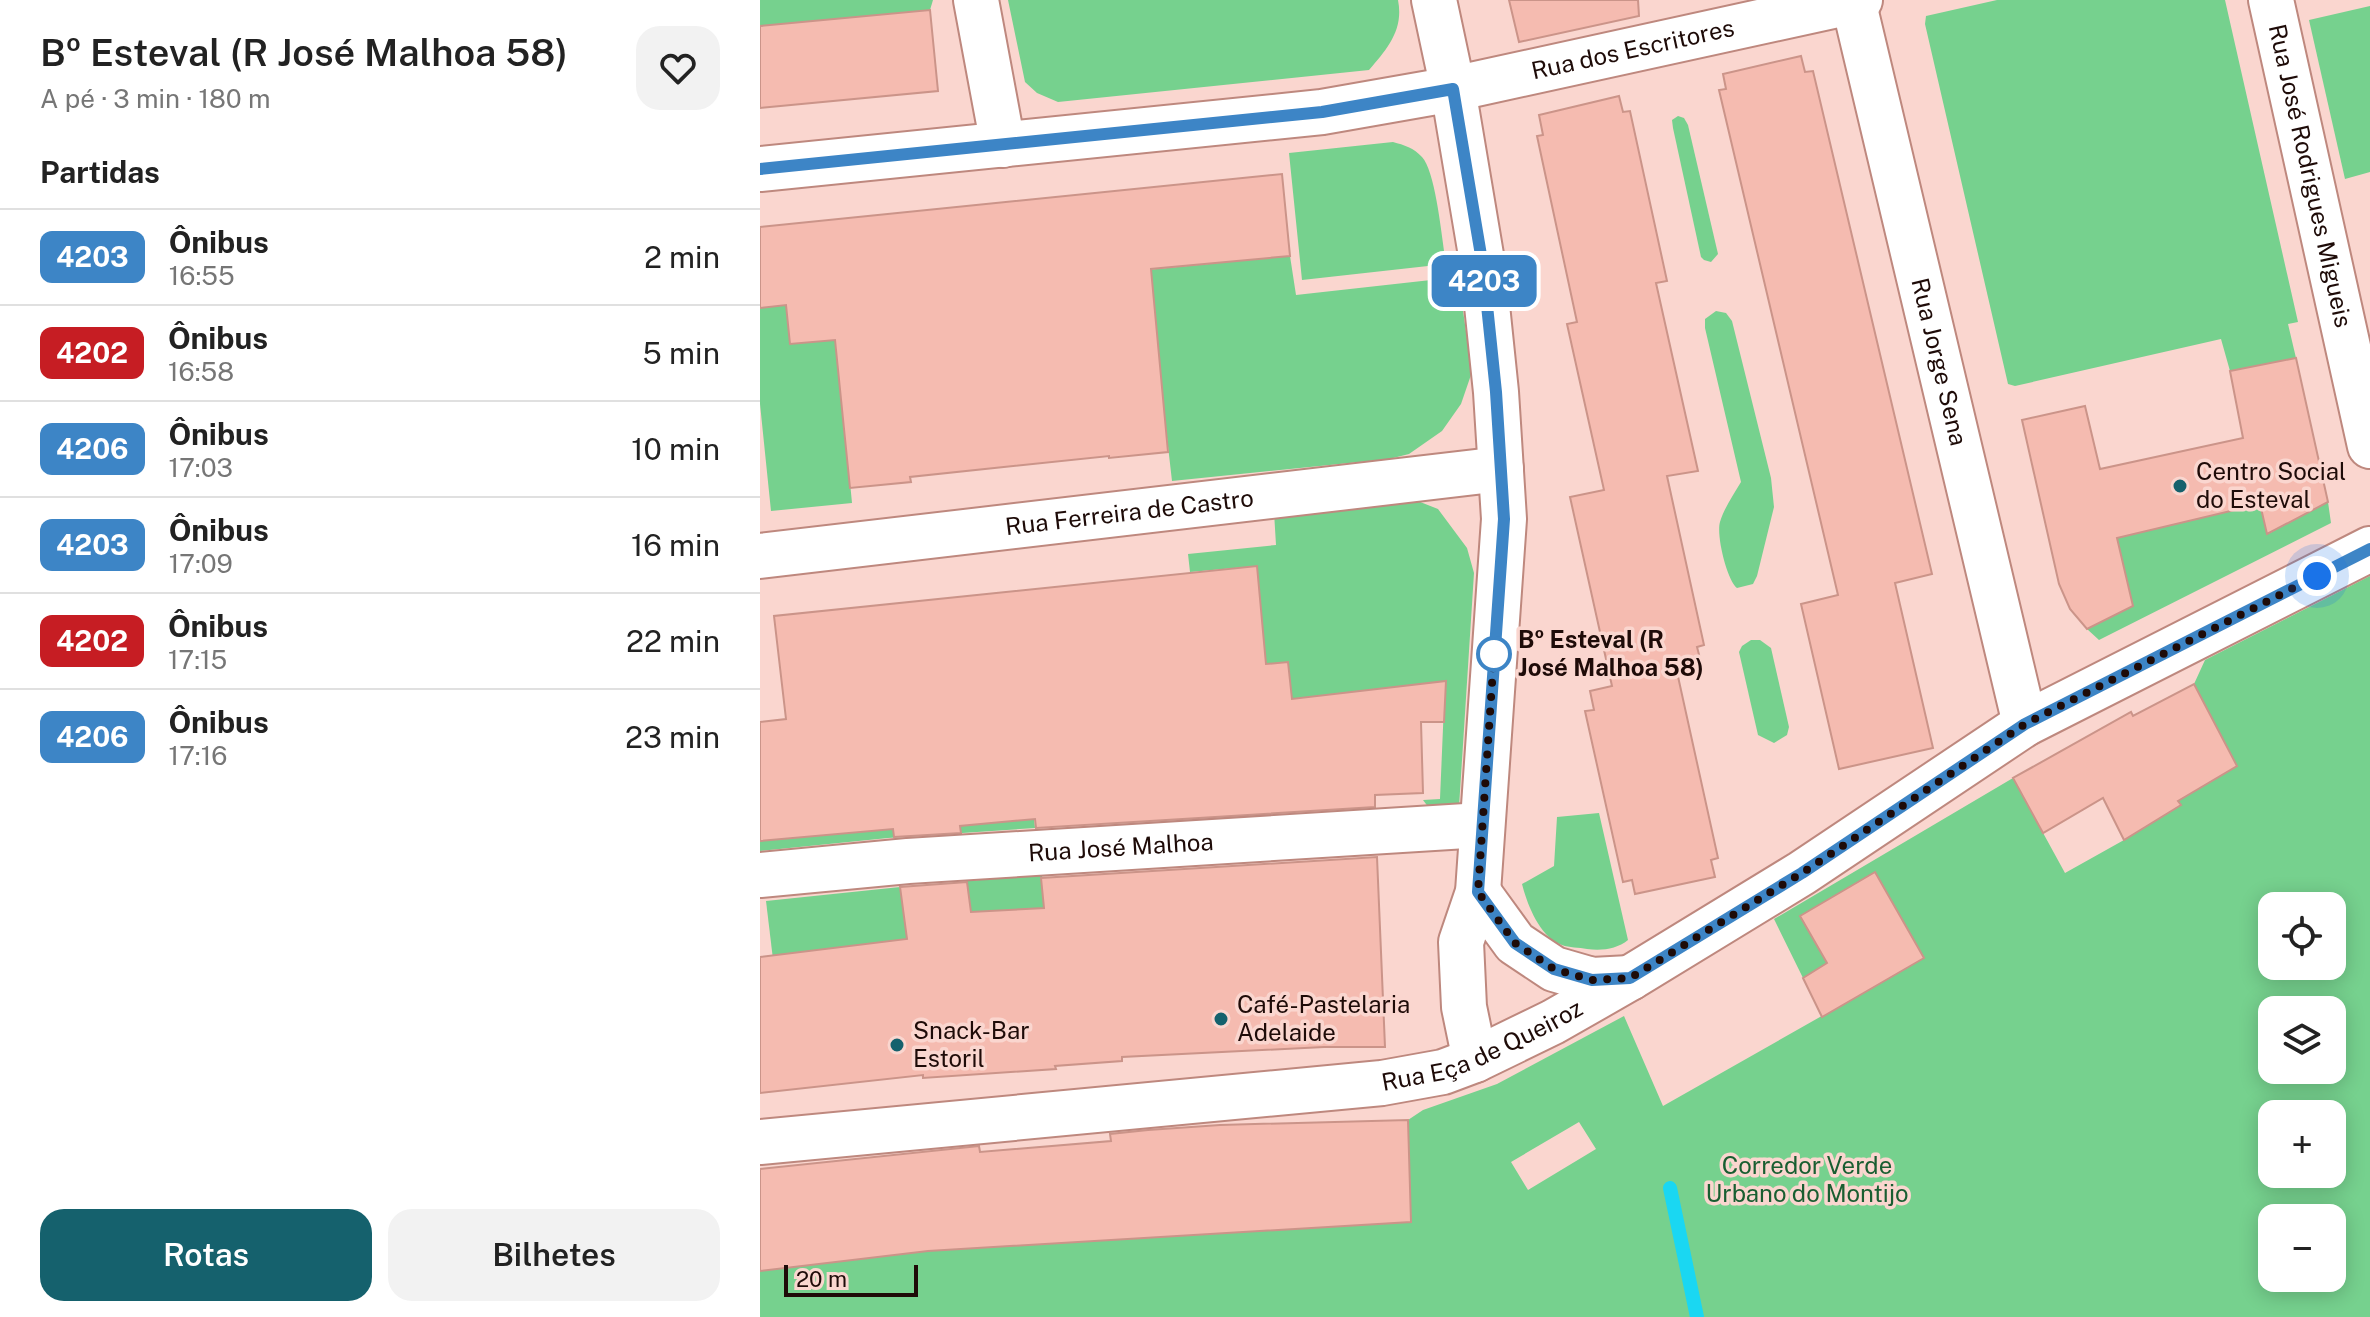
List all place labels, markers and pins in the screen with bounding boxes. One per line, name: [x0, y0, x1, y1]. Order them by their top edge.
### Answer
place label: Centro Social do Esteval: [2196, 457, 2346, 513]
marker: Centro Social do Esteval: [2171, 477, 2189, 495]
place label: Bº Esteval (R José Malhoa 58): [1518, 625, 1704, 681]
marker: Bº Esteval (R José Malhoa 58): [1477, 637, 1511, 671]
place label: Café-Pastelaria Adelaide: [1237, 990, 1410, 1046]
marker: Café-Pastelaria Adelaide: [1212, 1010, 1230, 1028]
place label: Snack-Bar Estoril: [913, 1016, 1030, 1072]
marker: Snack-Bar Estoril: [888, 1036, 906, 1054]

